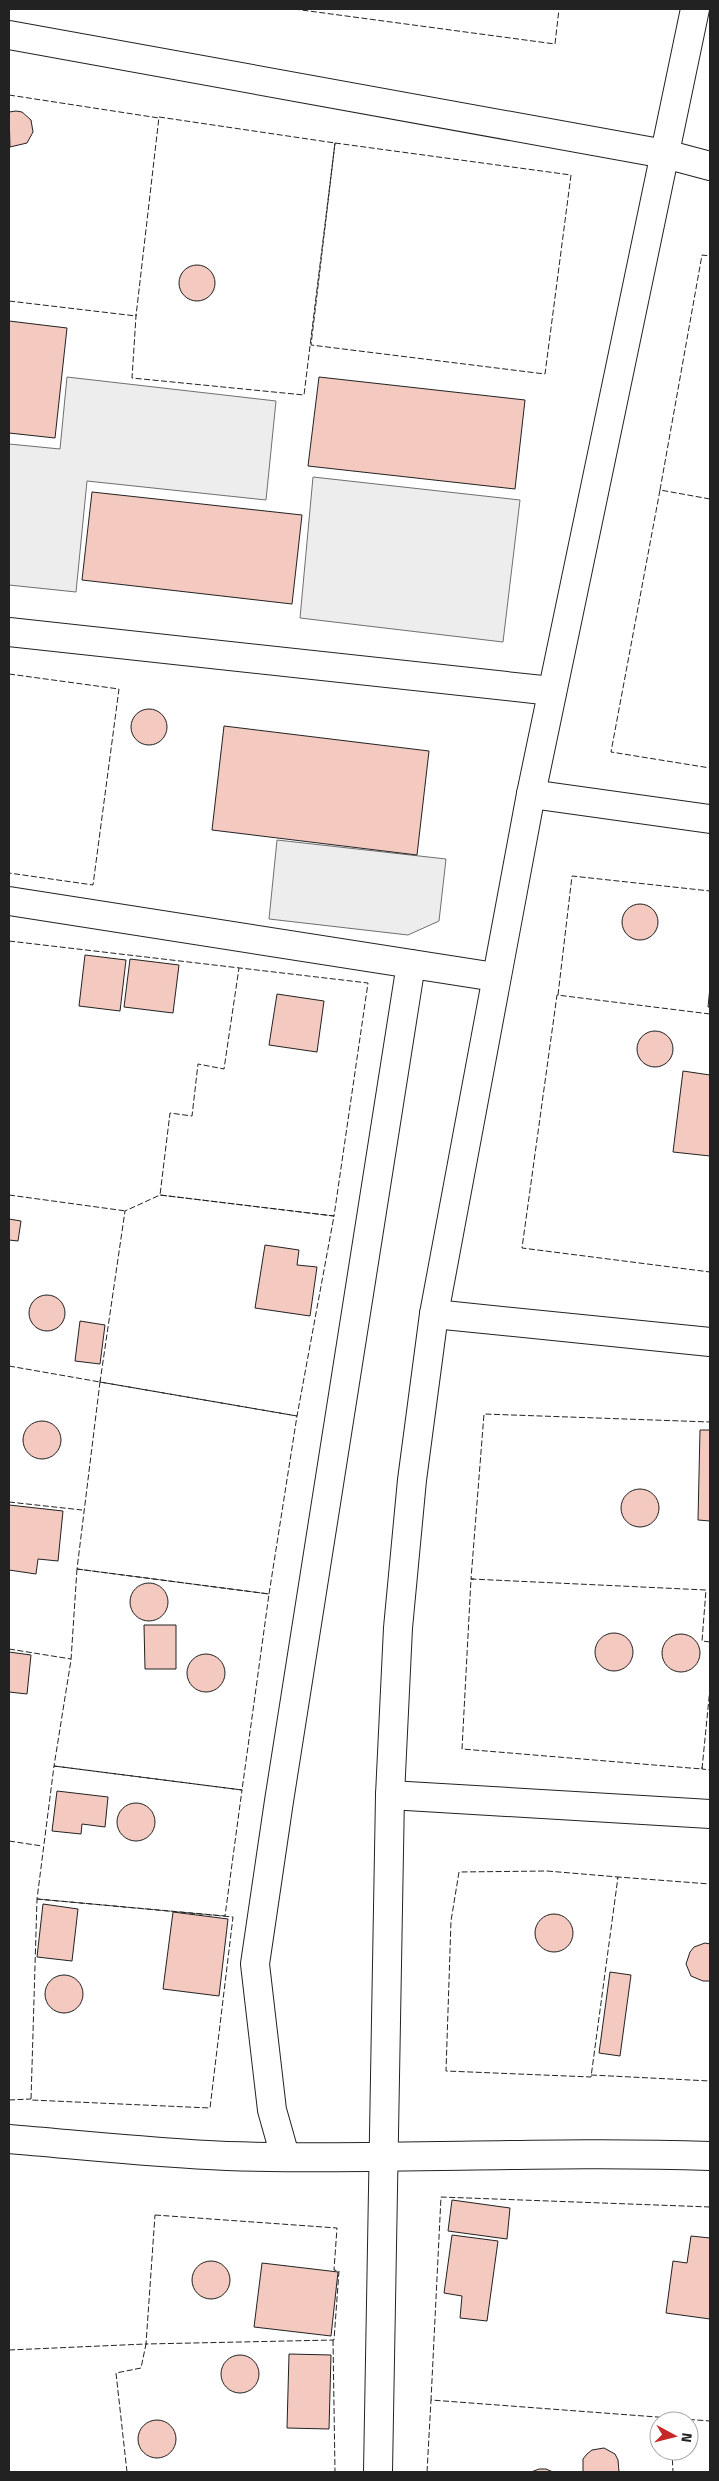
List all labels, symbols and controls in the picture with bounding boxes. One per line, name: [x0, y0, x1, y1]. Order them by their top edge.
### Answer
north arrow: [649, 2411, 699, 2461]
text: N: [676, 2432, 698, 2444]

